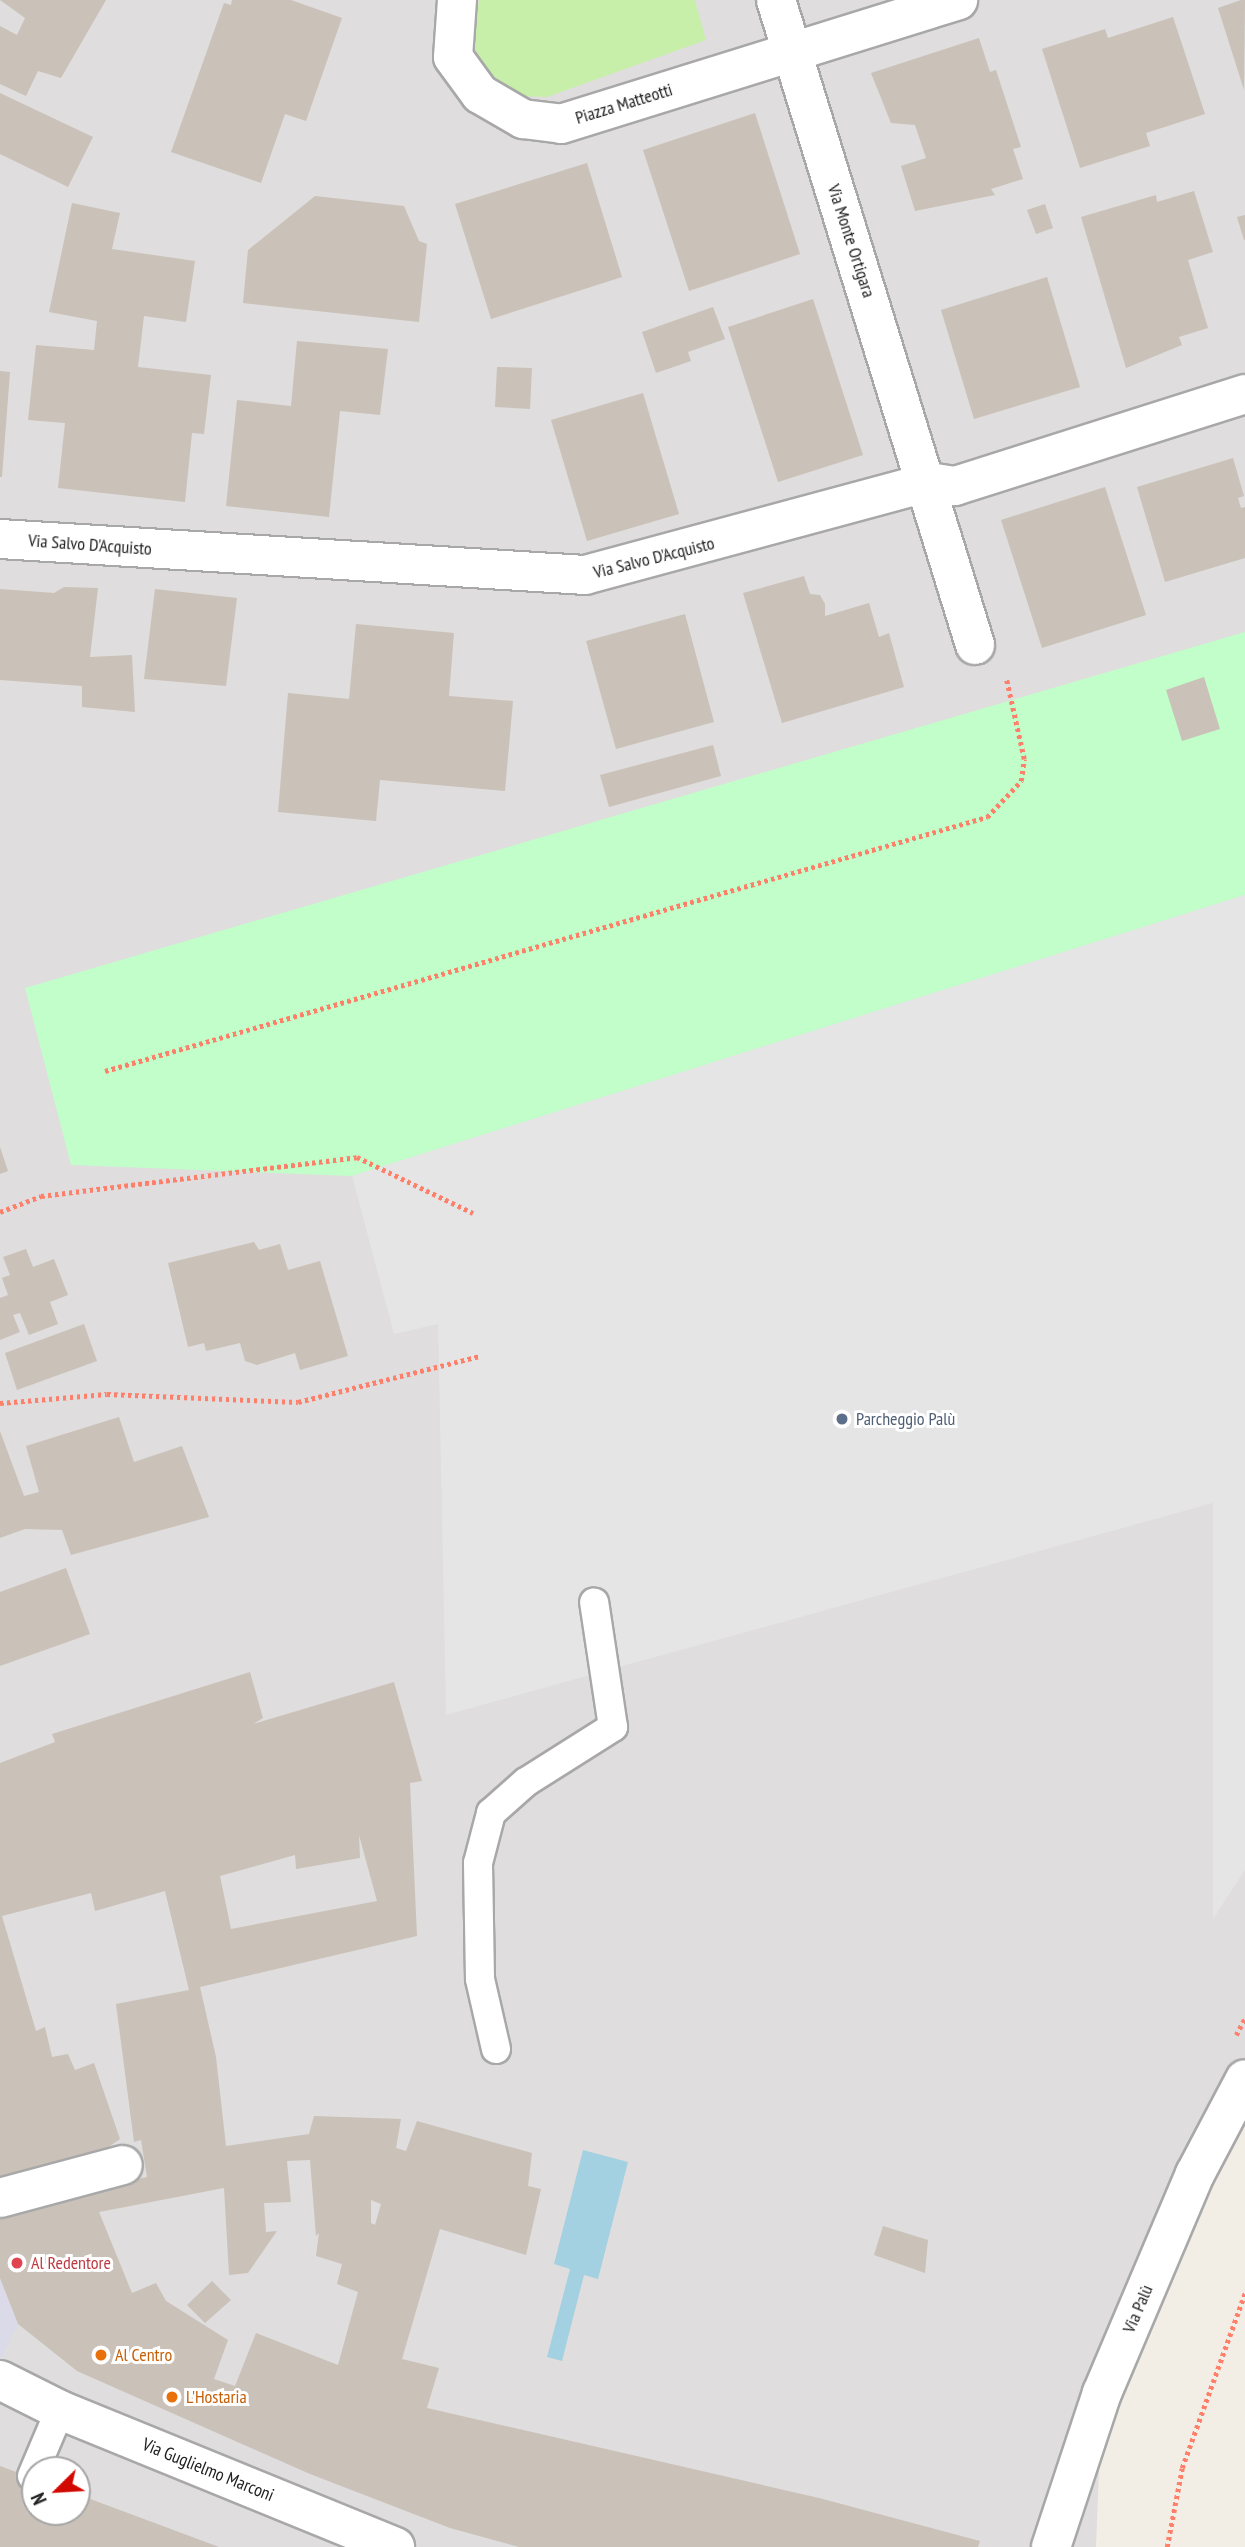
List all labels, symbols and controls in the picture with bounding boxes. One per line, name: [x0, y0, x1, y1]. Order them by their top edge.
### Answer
street label: Piazza Matteotti: [573, 79, 675, 129]
street label: Via Monte Ortigara: [823, 182, 879, 300]
street label: Via Salvo D'Acquisto: [27, 530, 153, 560]
street label: Via Salvo D'Acquisto: [591, 533, 717, 583]
place label: Parcheggio Palù: [856, 1408, 955, 1430]
marker: Parcheggio Palù: [834, 1411, 850, 1427]
place label: Al Redentore: [31, 2252, 111, 2274]
marker: Al Redentore: [9, 2255, 25, 2271]
street label: Via Palù: [1118, 2282, 1158, 2336]
place label: Al Centro: [115, 2344, 172, 2366]
marker: Al Centro: [93, 2347, 109, 2363]
place label: L'Hostaria: [186, 2386, 247, 2408]
marker: L'Hostaria: [164, 2389, 180, 2405]
street label: Via Guglielmo Marconi: [139, 2434, 277, 2506]
north arrow: [21, 2456, 91, 2526]
text: N: [26, 2489, 52, 2508]

